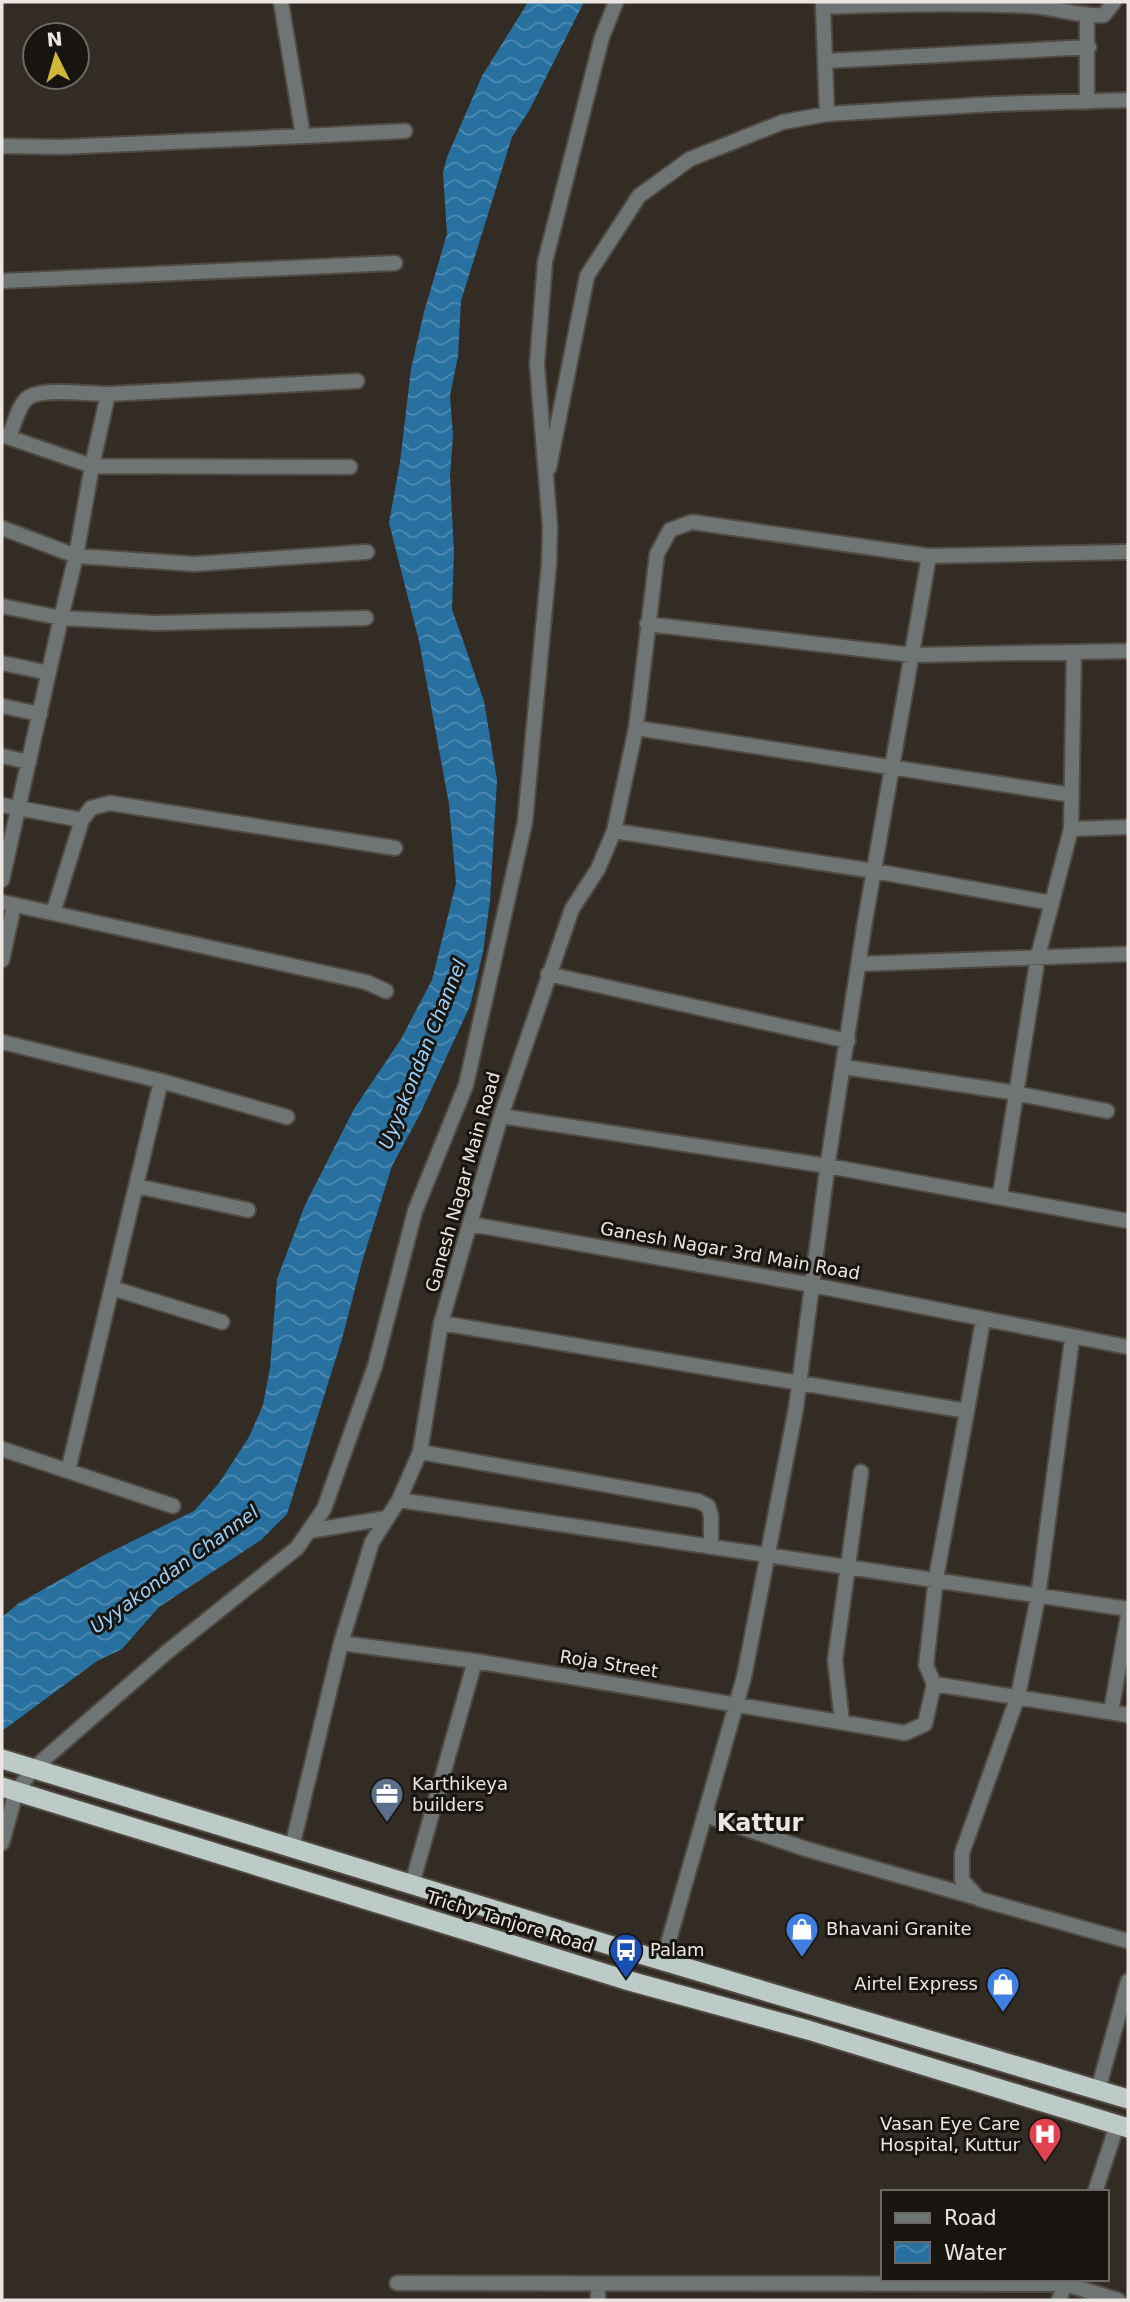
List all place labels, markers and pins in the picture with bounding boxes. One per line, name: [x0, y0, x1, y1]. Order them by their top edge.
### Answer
place label: Karthikeya builders: [412, 1773, 508, 1815]
office icon: Karthikeya builders: [368, 1775, 406, 1824]
shop icon: Bhavani Granite: [783, 1910, 821, 1959]
place label: Bhavani Granite: [826, 1918, 972, 1939]
bus stop icon: Palam: [607, 1931, 645, 1980]
place label: Palam: [650, 1939, 705, 1960]
shop icon: Airtel Express: [984, 1965, 1022, 2014]
place label: Airtel Express: [854, 1973, 978, 1994]
place label: Vasan Eye Care Hospital, Kuttur: [880, 2113, 1021, 2155]
hospital icon: Vasan Eye Care Hospital, Kuttur: [1026, 2115, 1064, 2164]

